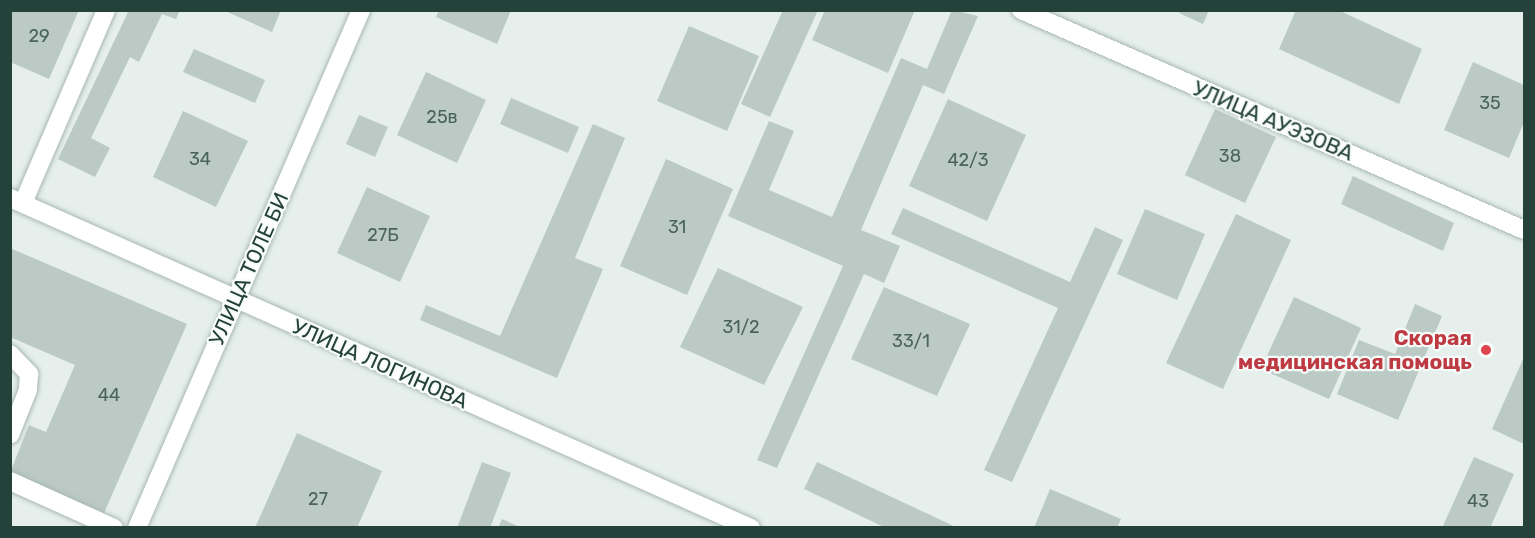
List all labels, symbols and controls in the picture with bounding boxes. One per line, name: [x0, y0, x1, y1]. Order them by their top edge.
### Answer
house number: 29: [28, 25, 50, 47]
street label: УЛИЦА АУЭЗОВА: [1189, 76, 1357, 166]
house number: 35: [1479, 92, 1501, 114]
house number: 25в: [426, 106, 458, 128]
house number: 38: [1219, 145, 1241, 167]
house number: 34: [189, 148, 211, 170]
house number: 42/3: [947, 149, 989, 171]
street label: УЛИЦА ТОЛЕ БИ: [204, 189, 294, 349]
house number: 31: [668, 216, 686, 238]
house number: 27Б: [367, 224, 399, 246]
street label: УЛИЦА ЛОГИНОВА: [288, 314, 472, 414]
house number: 31/2: [722, 316, 760, 338]
place label: Скорая медицинская помощь: [1238, 325, 1472, 375]
house number: 33/1: [892, 330, 930, 352]
marker: Скорая медицинская помощь: [1477, 341, 1495, 359]
house number: 44: [98, 384, 120, 406]
house number: 27: [308, 488, 328, 510]
house number: 43: [1467, 490, 1489, 512]

